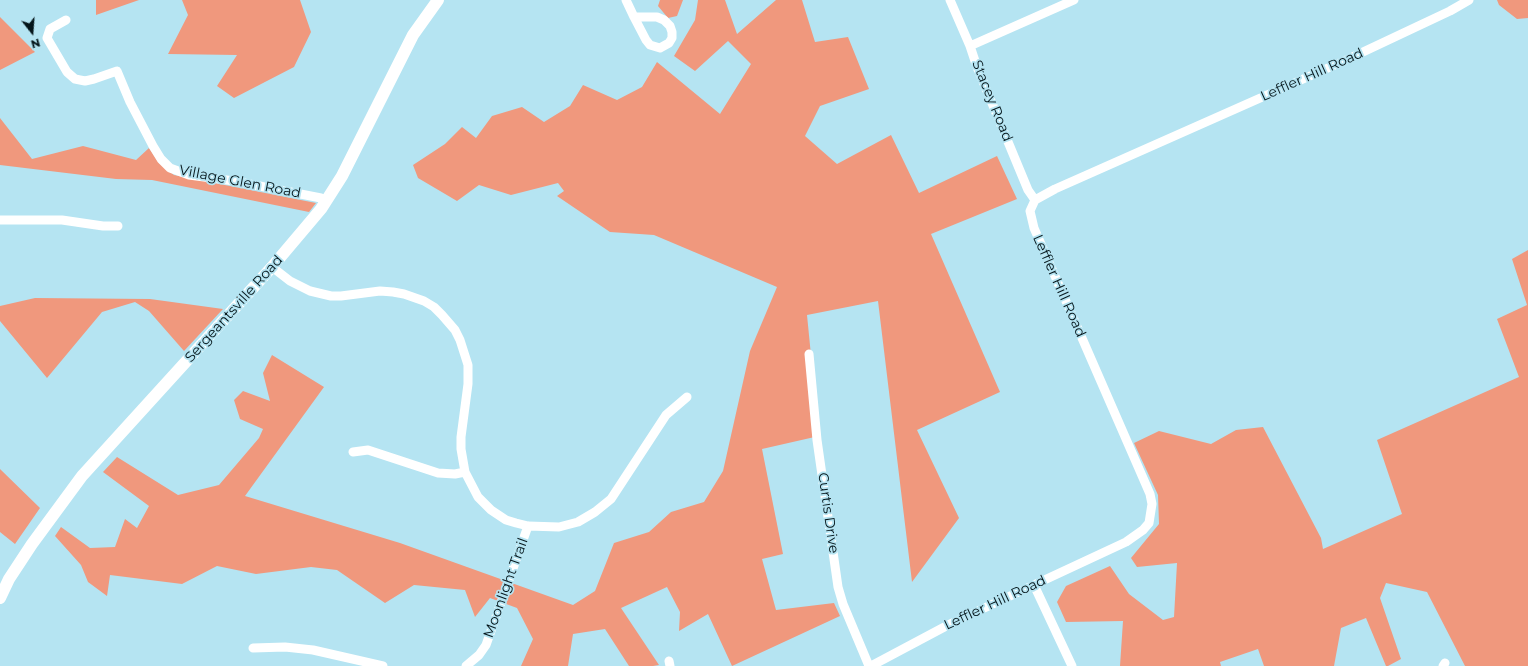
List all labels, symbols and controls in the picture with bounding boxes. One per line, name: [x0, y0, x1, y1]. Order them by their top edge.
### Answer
north arrow: [12, 12, 52, 52]
text: N: [29, 35, 42, 51]
street label: Leffler Hill Road: [1258, 45, 1366, 105]
street label: Stacey Road: [968, 58, 1016, 144]
street label: Village Glen Road: [178, 162, 302, 202]
street label: Leffler Hill Road: [1029, 232, 1089, 340]
street label: Sergeantsville Road: [182, 252, 286, 366]
street label: Curtis Drive: [814, 471, 842, 555]
street label: Moonlight Trail: [480, 536, 532, 640]
street label: Leffler Hill Road: [941, 572, 1049, 634]

